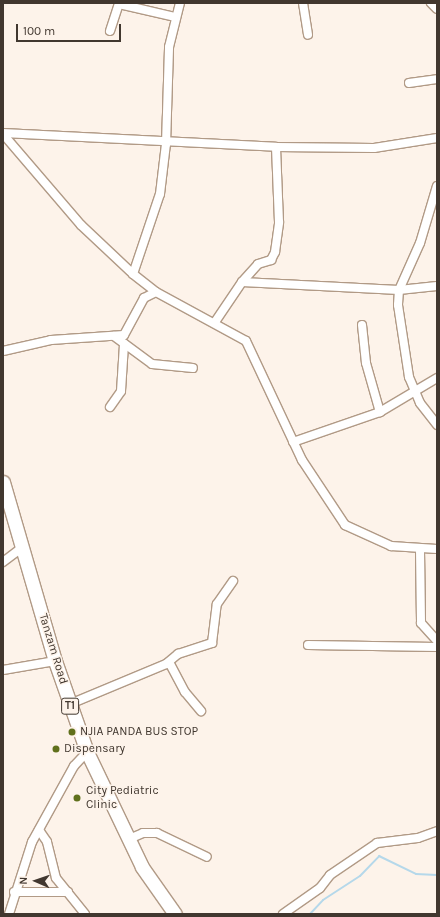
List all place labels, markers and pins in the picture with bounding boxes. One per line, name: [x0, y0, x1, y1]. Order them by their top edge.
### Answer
place label: NJIA PANDA BUS STOP: [80, 725, 198, 739]
marker: NJIA PANDA BUS STOP: [67, 727, 77, 737]
place label: Dispensary: [64, 742, 125, 756]
marker: Dispensary: [51, 744, 61, 754]
place label: City Pediatric Clinic: [86, 784, 159, 812]
marker: City Pediatric Clinic: [71, 792, 83, 804]

